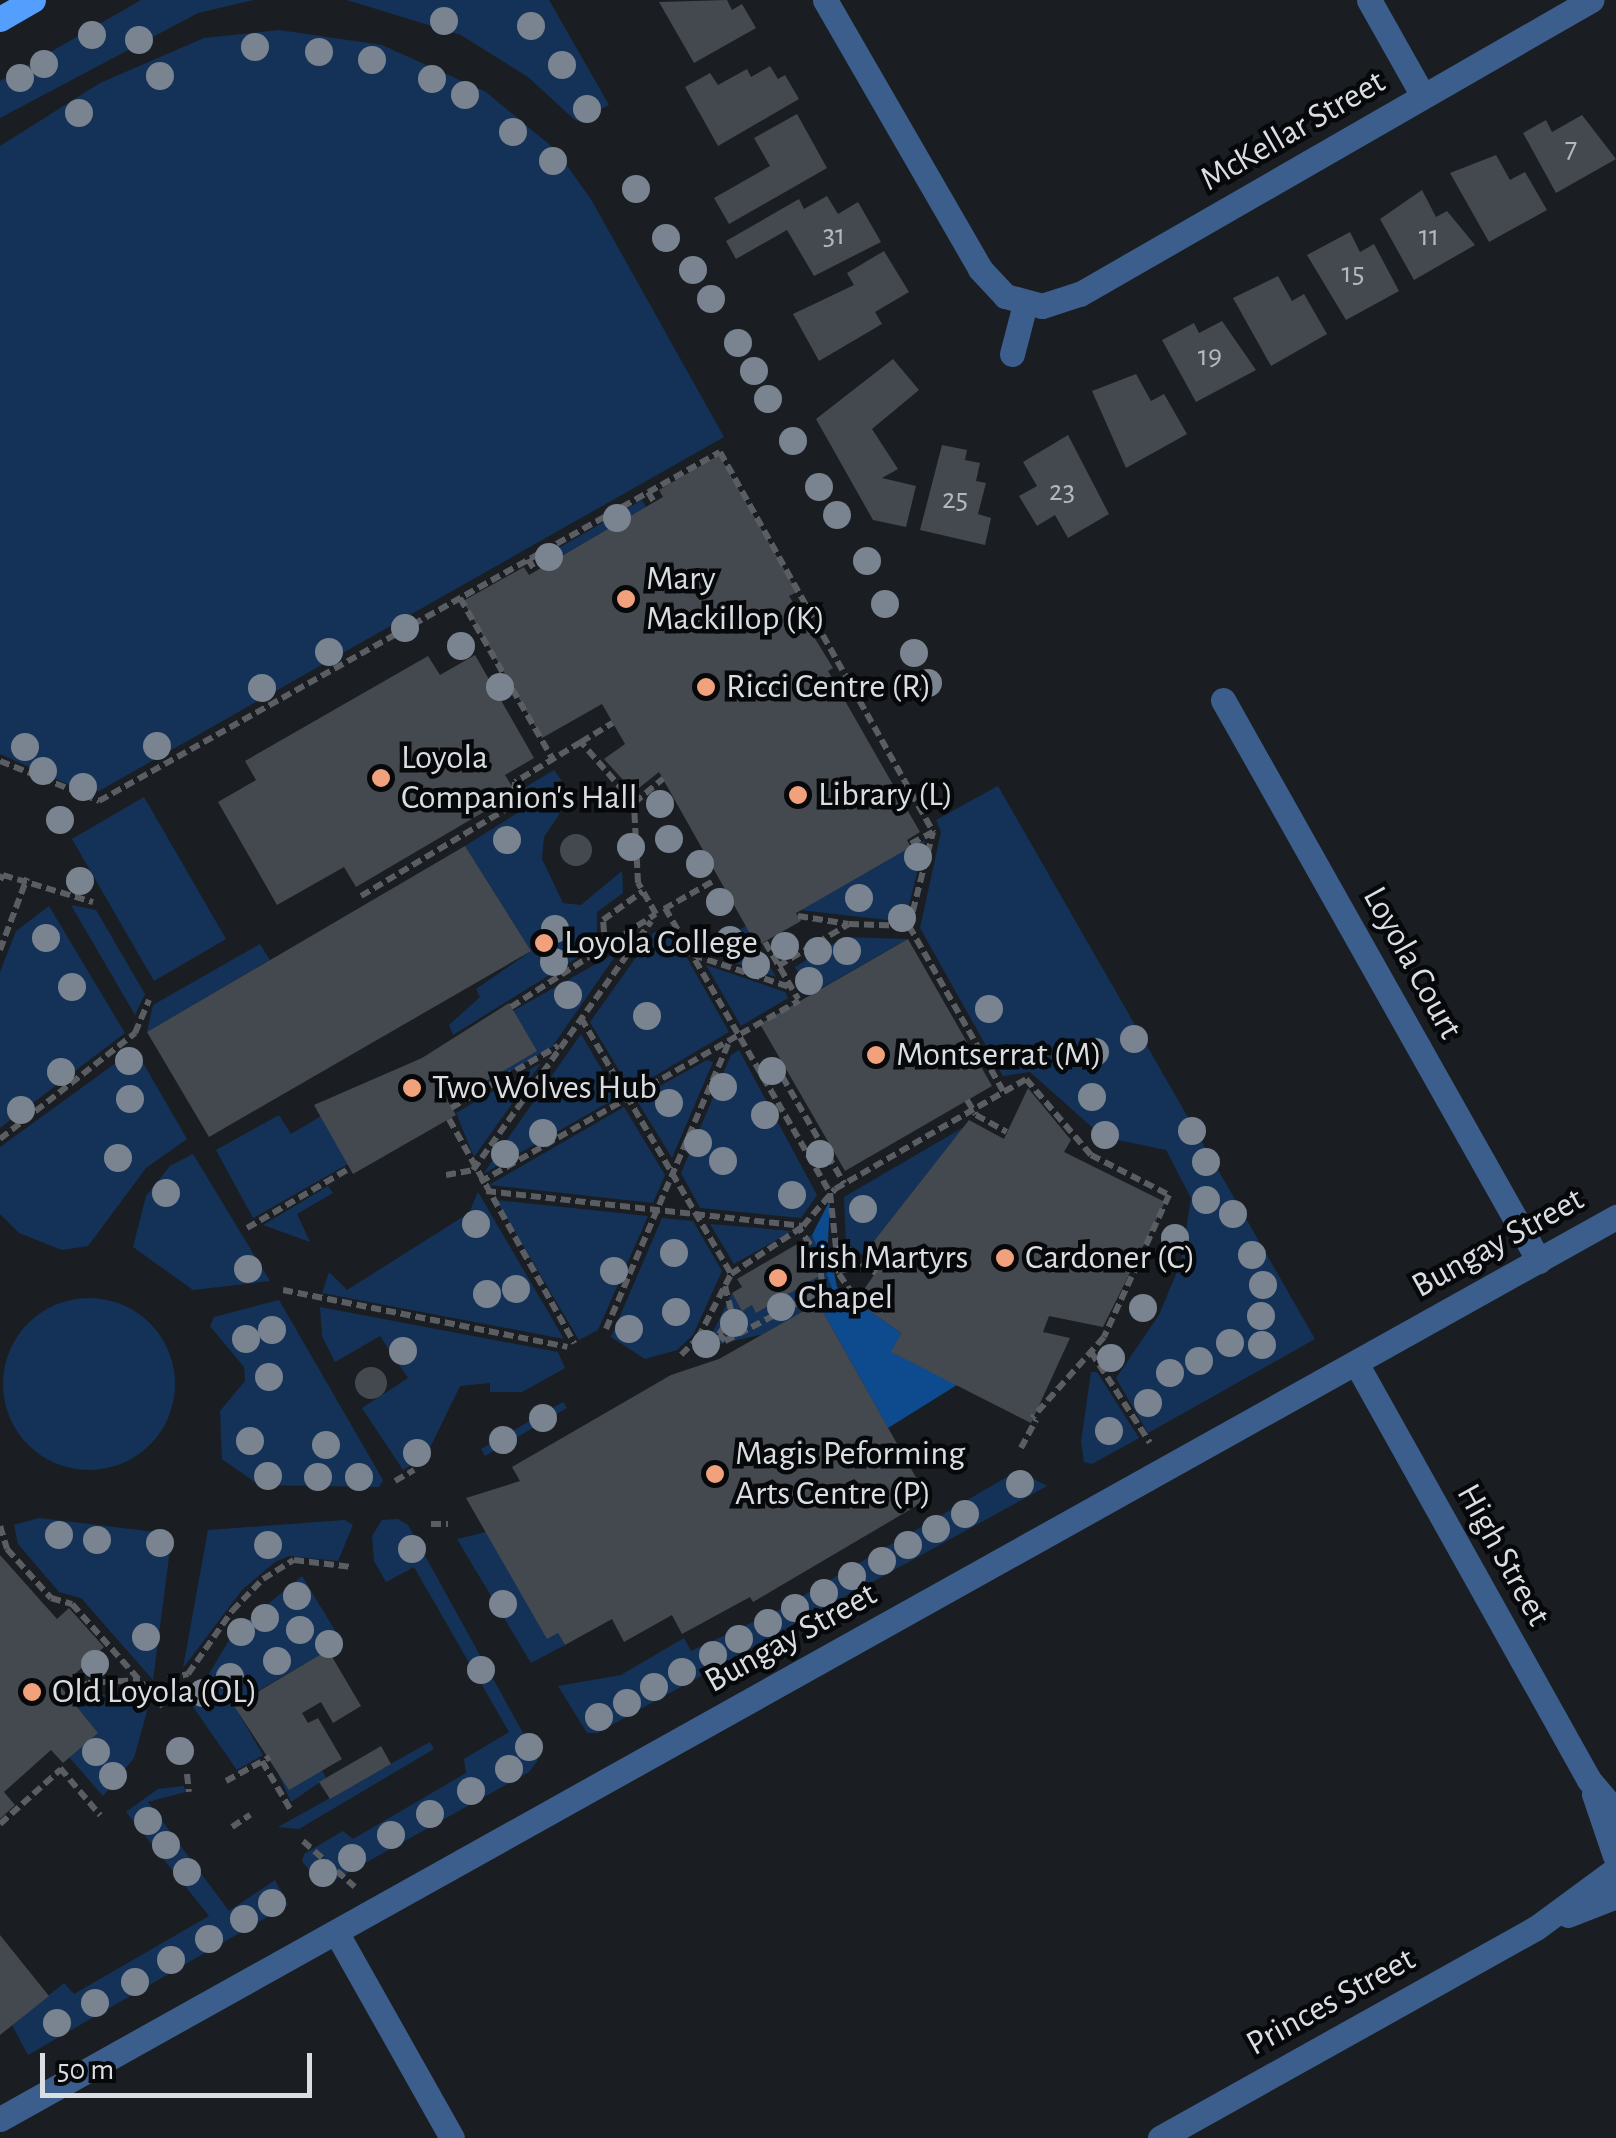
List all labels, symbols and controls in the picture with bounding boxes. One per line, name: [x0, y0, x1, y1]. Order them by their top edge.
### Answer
street label: McKellar Street: [1193, 61, 1393, 201]
house number: 7: [1565, 130, 1577, 166]
house number: 31: [823, 217, 845, 253]
house number: 11: [1419, 218, 1439, 254]
house number: 15: [1342, 255, 1364, 291]
house number: 19: [1198, 338, 1222, 374]
house number: 23: [1049, 473, 1075, 509]
house number: 25: [942, 481, 968, 517]
place label: Mary Mackillop (K): [646, 558, 825, 640]
marker: Mary Mackillop (K): [615, 588, 637, 610]
place label: Ricci Centre (R): [726, 666, 931, 708]
marker: Ricci Centre (R): [695, 676, 717, 698]
place label: Loyola Companion's Hall: [401, 737, 637, 819]
marker: Loyola Companion's Hall: [370, 767, 392, 789]
place label: Library (L): [818, 774, 953, 816]
marker: Library (L): [787, 784, 809, 806]
street label: Loyola Court: [1353, 880, 1471, 1046]
place label: Loyola College: [564, 922, 758, 964]
marker: Loyola College: [533, 932, 555, 954]
place label: Montserrat (M): [896, 1034, 1102, 1076]
marker: Montserrat (M): [865, 1044, 887, 1066]
place label: Two Wolves Hub: [432, 1067, 657, 1109]
marker: Two Wolves Hub: [401, 1077, 423, 1099]
street label: Bungay Street: [1405, 1179, 1591, 1307]
place label: Irish Martyrs Chapel: [798, 1237, 968, 1319]
place label: Cardoner (C): [1025, 1237, 1196, 1279]
marker: Cardoner (C): [994, 1247, 1016, 1269]
marker: Irish Martyrs Chapel: [767, 1267, 789, 1289]
place label: Magis Peforming Arts Centre (P): [735, 1433, 965, 1515]
marker: Magis Peforming Arts Centre (P): [704, 1463, 726, 1485]
street label: High Street: [1447, 1477, 1559, 1633]
street label: Bungay Street: [698, 1574, 884, 1702]
place label: Old Loyola (OL): [52, 1671, 257, 1713]
marker: Old Loyola (OL): [21, 1681, 43, 1703]
street label: Princes Street: [1239, 1938, 1423, 2066]
scale bar: [45, 2033, 318, 2095]
text: 50 m: [57, 2055, 114, 2085]

